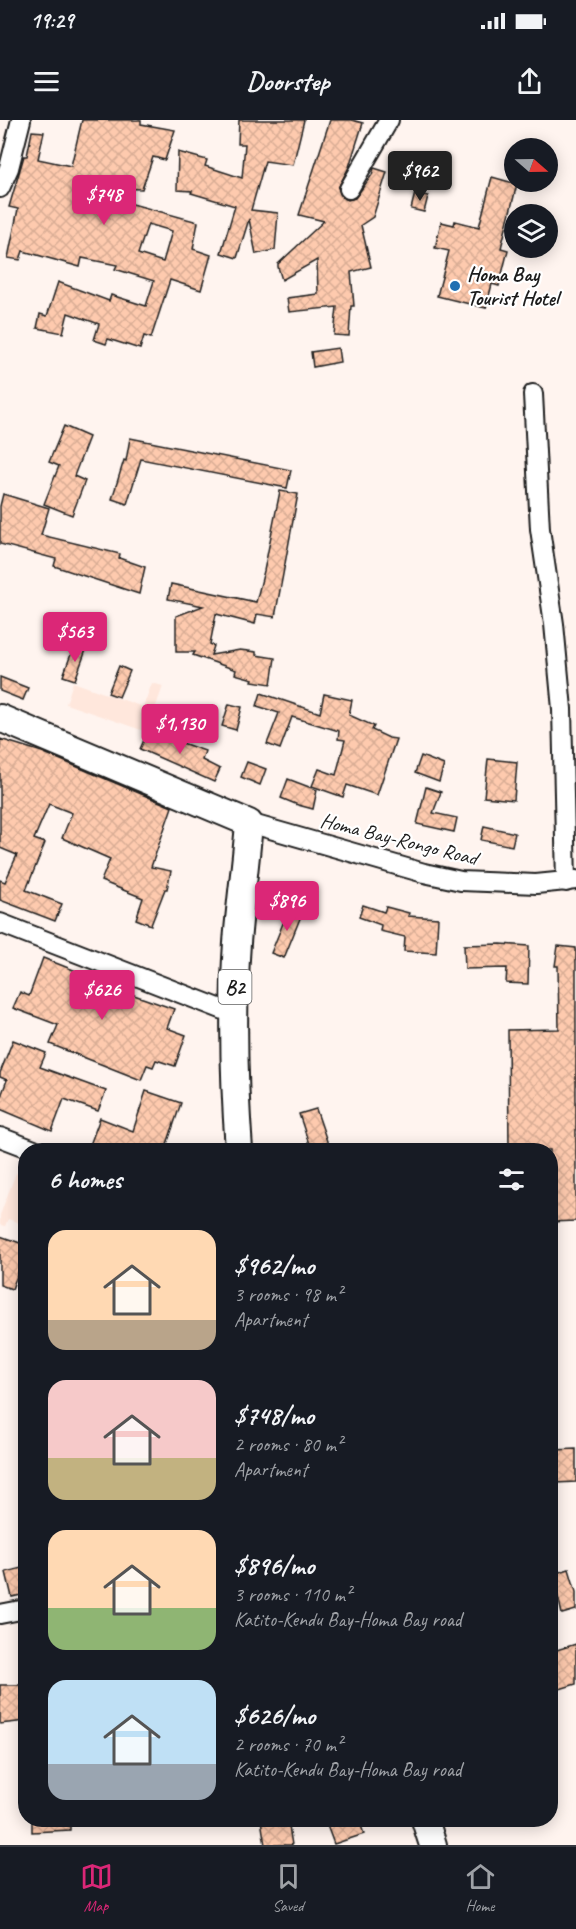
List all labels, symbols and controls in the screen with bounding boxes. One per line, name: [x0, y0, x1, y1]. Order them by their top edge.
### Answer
text: 19:29: [30, 7, 73, 35]
text: Doorstep: [247, 64, 330, 98]
icon: menu: [30, 65, 63, 98]
icon: share: [513, 65, 546, 98]
north arrow: [504, 138, 558, 192]
map controls: [504, 138, 558, 258]
pin: $962: [384, 151, 456, 202]
text: $962: [402, 158, 438, 183]
pin: $748: [68, 175, 140, 226]
text: $748: [86, 182, 122, 207]
button: layers: [504, 204, 558, 258]
place label: Homa Bay Tourist Hotel: [467, 261, 563, 311]
marker: Homa Bay Tourist Hotel: [448, 279, 462, 293]
pin: $563: [39, 612, 111, 663]
text: $563: [57, 619, 93, 644]
pin: $1,130: [131, 704, 229, 755]
text: $1,130: [156, 711, 204, 736]
street label: Homa Bay-Rongo Road: [318, 807, 483, 872]
pin: $896: [251, 881, 323, 932]
text: $896: [269, 888, 305, 913]
pin: $626: [66, 970, 138, 1021]
road number: B2: [218, 970, 252, 1004]
text: $626: [84, 977, 120, 1002]
text: 6 homes: [48, 1163, 122, 1196]
icon: filters: [495, 1163, 528, 1196]
text: $962/mo: [234, 1249, 314, 1282]
icon: home: [96, 1254, 168, 1326]
text: 3 rooms · 98 m²: [234, 1282, 342, 1307]
text: Apartment: [234, 1307, 307, 1332]
text: $748/mo: [234, 1399, 314, 1432]
icon: home: [96, 1404, 168, 1476]
text: 2 rooms · 80 m²: [234, 1432, 342, 1457]
text: Apartment: [234, 1457, 307, 1482]
text: $896/mo: [234, 1549, 314, 1582]
icon: home: [96, 1554, 168, 1626]
text: 3 rooms · 110 m²: [234, 1582, 351, 1607]
text: Katito-Kendu Bay-Homa Bay road: [234, 1607, 462, 1632]
text: $626/mo: [234, 1699, 315, 1732]
icon: home: [96, 1704, 168, 1776]
text: 2 rooms · 70 m²: [234, 1732, 342, 1757]
text: Katito-Kendu Bay-Homa Bay road: [234, 1757, 462, 1782]
tab: Map: [80, 1860, 113, 1916]
tab: Saved: [272, 1860, 305, 1916]
tab: Home: [464, 1860, 497, 1916]

